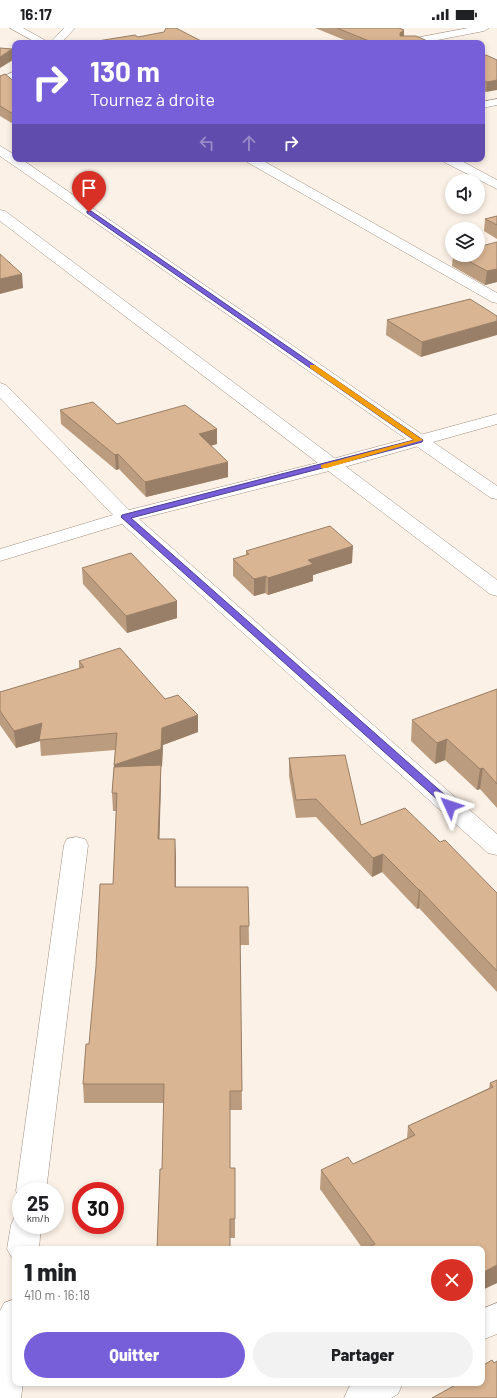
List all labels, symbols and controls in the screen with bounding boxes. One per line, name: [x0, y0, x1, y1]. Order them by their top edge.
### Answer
text: 16:17: [20, 5, 52, 23]
text: 130 m: [90, 54, 160, 88]
icon: right: [24, 56, 76, 108]
text: Tournez à droite: [90, 88, 215, 110]
icon: left: [196, 132, 218, 154]
icon: ahead: [238, 132, 260, 154]
icon: right: [280, 132, 302, 154]
pin: [72, 171, 106, 212]
map controls: [445, 174, 485, 262]
button: sound: [445, 174, 485, 214]
icon: arrive: [78, 177, 100, 199]
button: layers: [445, 222, 485, 262]
position arrow: [429, 785, 471, 827]
speed limit sign: 30: [72, 1182, 124, 1234]
text: 25: [27, 1191, 49, 1215]
text: km/h: [27, 1212, 49, 1224]
text: 1 min: [24, 1257, 77, 1286]
button: close: [431, 1259, 473, 1301]
text: 410 m · 16:18: [24, 1287, 90, 1303]
button: Quitter: [24, 1332, 245, 1378]
button: Partager: [253, 1332, 473, 1378]

